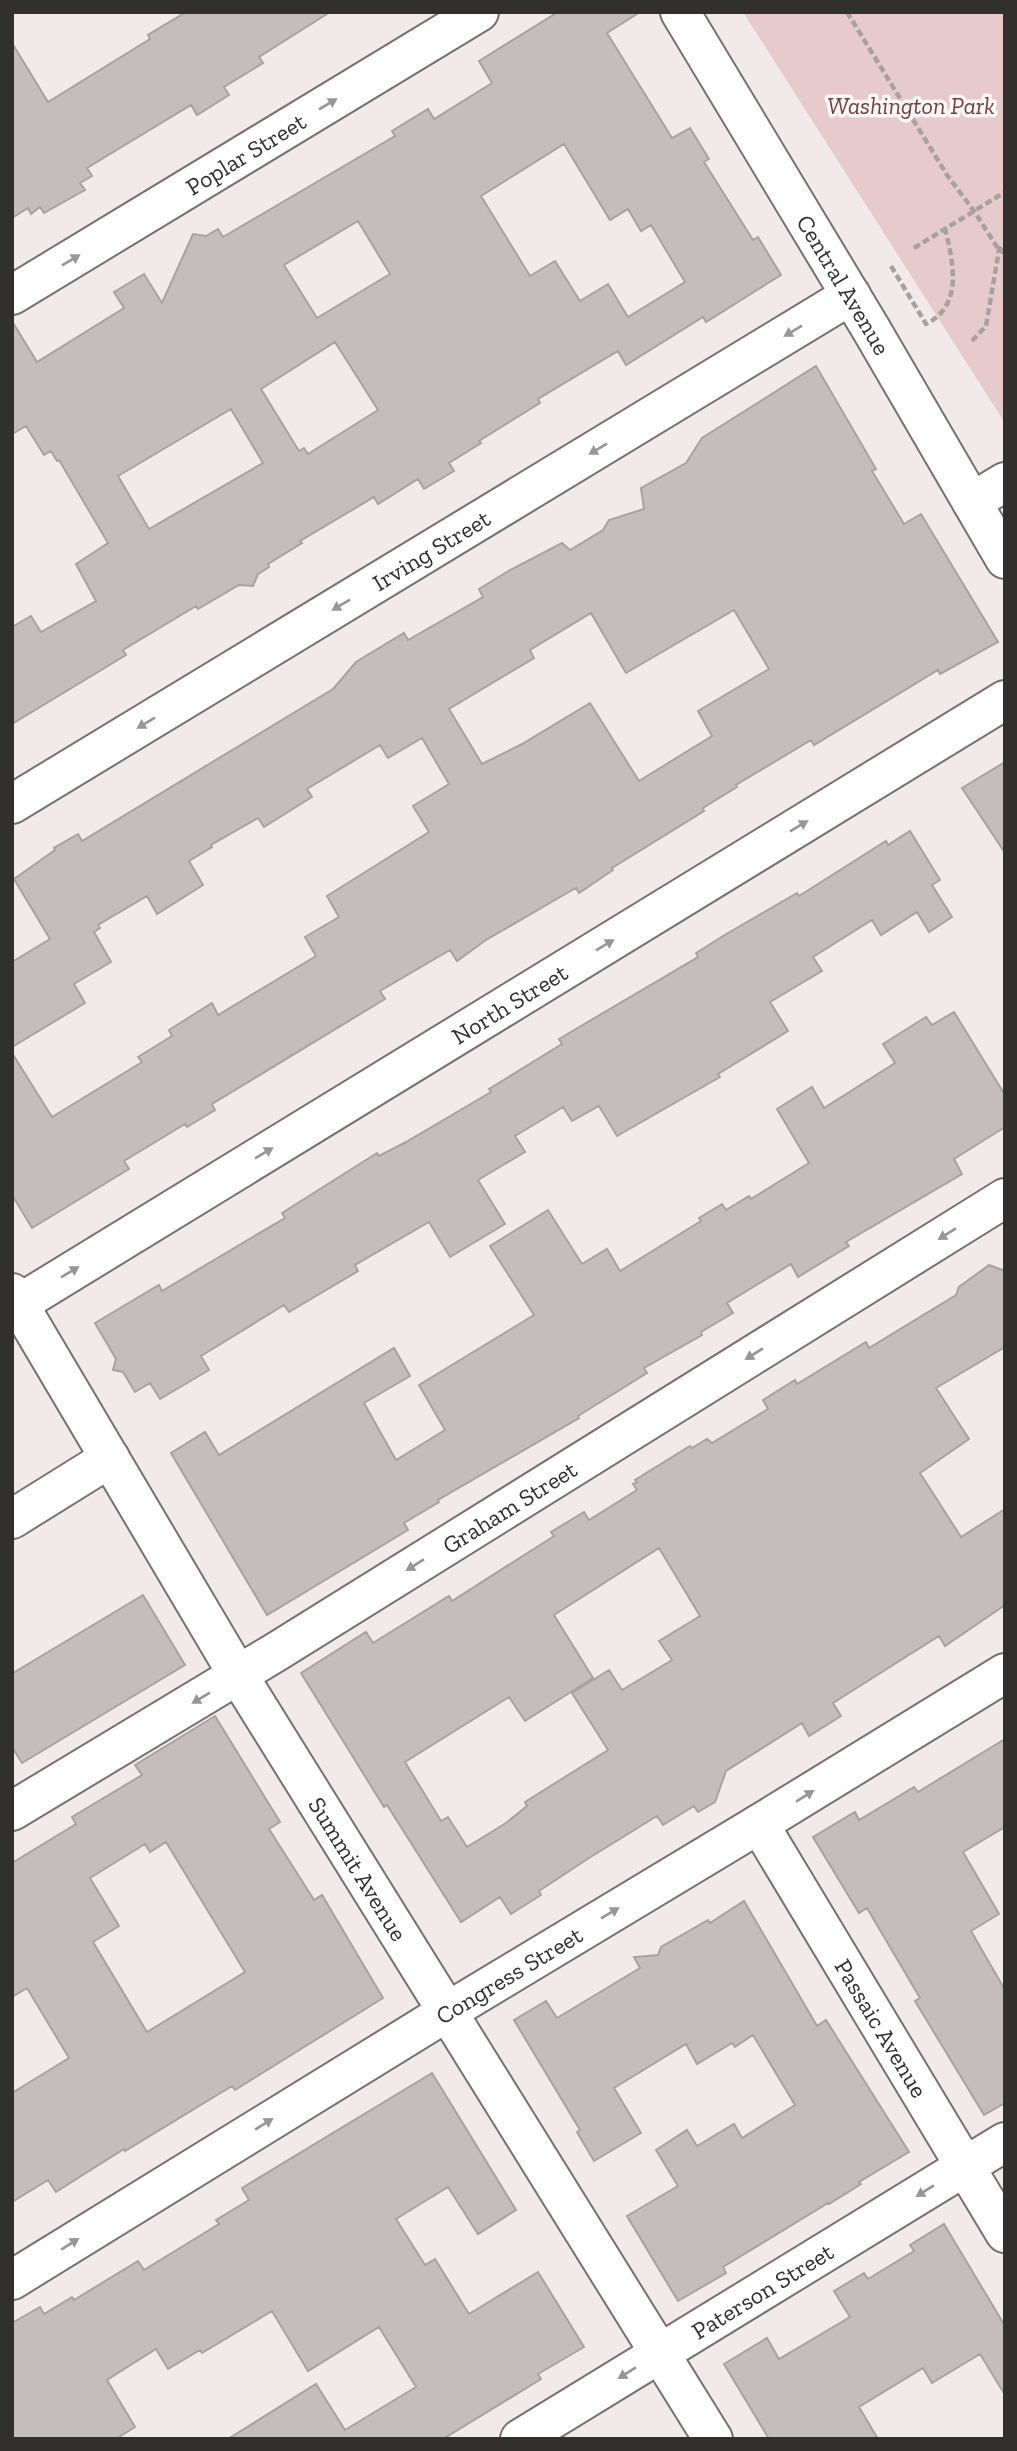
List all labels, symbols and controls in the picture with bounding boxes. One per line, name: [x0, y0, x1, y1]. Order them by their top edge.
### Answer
park label: Washington Park: [827, 91, 995, 120]
one-way arrow: [319, 97, 338, 110]
street label: Poplar Street: [180, 106, 311, 201]
street label: Central Avenue: [791, 209, 897, 360]
one-way arrow: [61, 253, 80, 266]
one-way arrow: [783, 324, 802, 337]
one-way arrow: [589, 442, 608, 455]
street label: Irving Street: [367, 503, 495, 597]
one-way arrow: [331, 598, 350, 611]
one-way arrow: [137, 716, 156, 729]
one-way arrow: [789, 819, 808, 832]
one-way arrow: [595, 938, 614, 951]
street label: North Street: [446, 957, 572, 1050]
one-way arrow: [255, 1147, 274, 1159]
one-way arrow: [937, 1228, 956, 1241]
one-way arrow: [61, 1265, 80, 1278]
one-way arrow: [744, 1348, 763, 1361]
street label: Graham Street: [437, 1454, 582, 1559]
one-way arrow: [405, 1559, 425, 1572]
one-way arrow: [191, 1692, 210, 1704]
one-way arrow: [795, 1790, 814, 1802]
street label: Summit Avenue: [303, 1791, 414, 1946]
one-way arrow: [600, 1908, 620, 1920]
street label: Congress Street: [430, 1920, 587, 2030]
street label: Passaic Avenue: [829, 1953, 934, 2102]
one-way arrow: [254, 2118, 274, 2131]
one-way arrow: [916, 2184, 935, 2197]
street label: Paterson Street: [686, 2236, 838, 2345]
one-way arrow: [61, 2237, 80, 2250]
one-way arrow: [617, 2367, 637, 2380]

